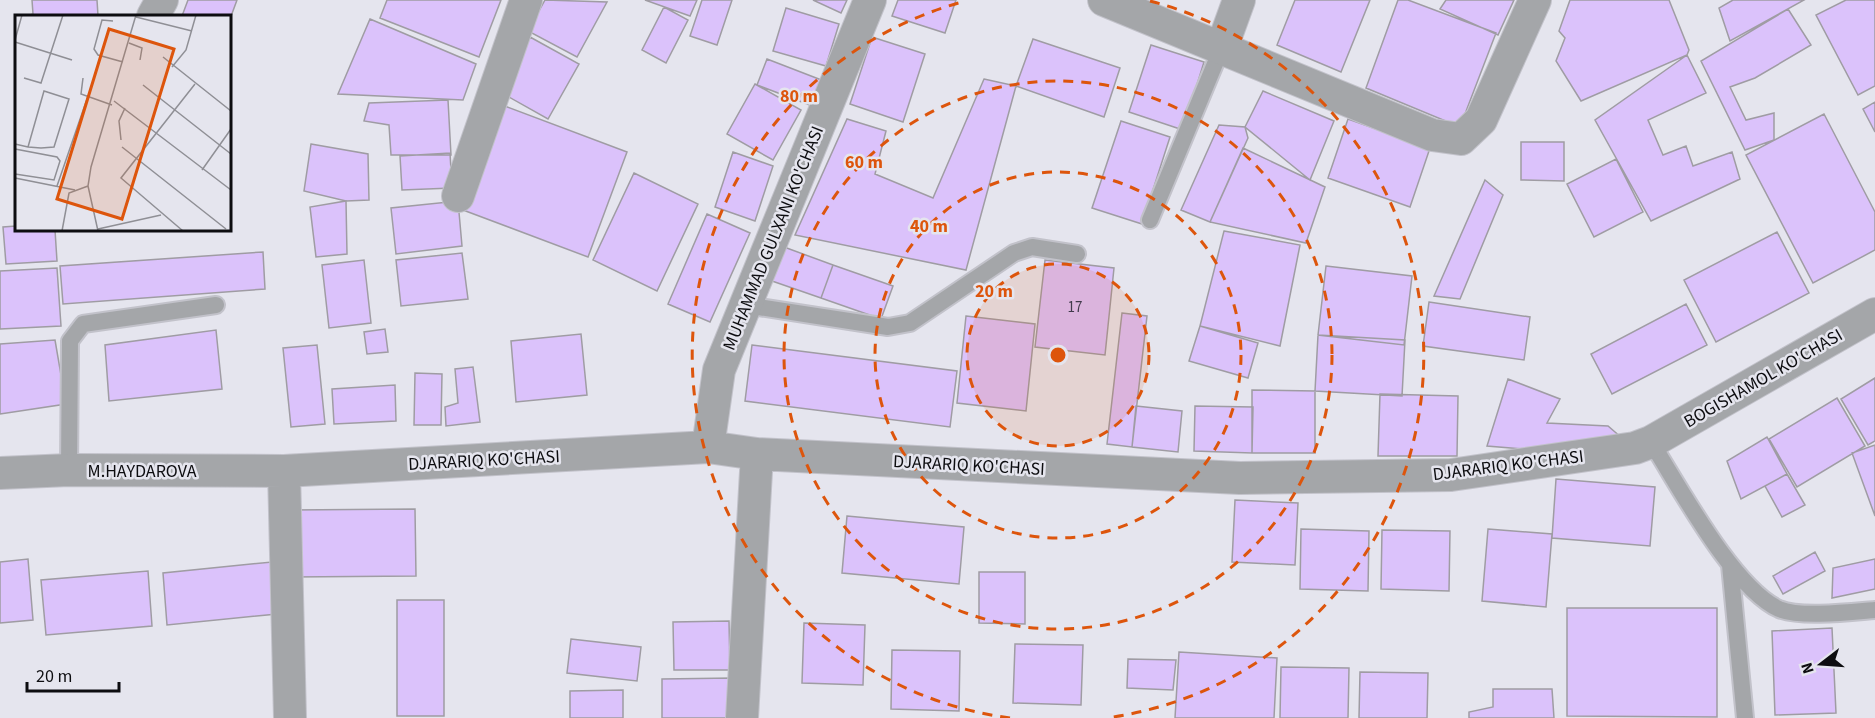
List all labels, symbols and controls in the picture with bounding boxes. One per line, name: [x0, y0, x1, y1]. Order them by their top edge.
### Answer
inset map: [15, 15, 231, 231]
text: 80 m: [780, 84, 818, 109]
street label: MUHAMMAD GULXANI KO'CHASI: [717, 122, 830, 354]
text: 60 m: [845, 150, 883, 175]
text: 40 m: [910, 214, 948, 239]
text: 20 m: [975, 279, 1013, 304]
house number: 17: [1068, 297, 1082, 318]
street label: BOGISHAMOL KO'CHASI: [1679, 323, 1847, 434]
centre of rings: [1048, 345, 1068, 365]
street label: DJARARIQ KO'CHASI: [408, 444, 561, 477]
street label: DJARARIQ KO'CHASI: [1431, 444, 1585, 487]
street label: DJARARIQ KO'CHASI: [892, 449, 1045, 482]
street label: M.HAYDAROVA: [88, 459, 197, 484]
north arrow: [1791, 634, 1851, 694]
scale bar: [27, 655, 118, 693]
text: N: [1796, 660, 1820, 676]
text: 20 m: [36, 664, 72, 689]

